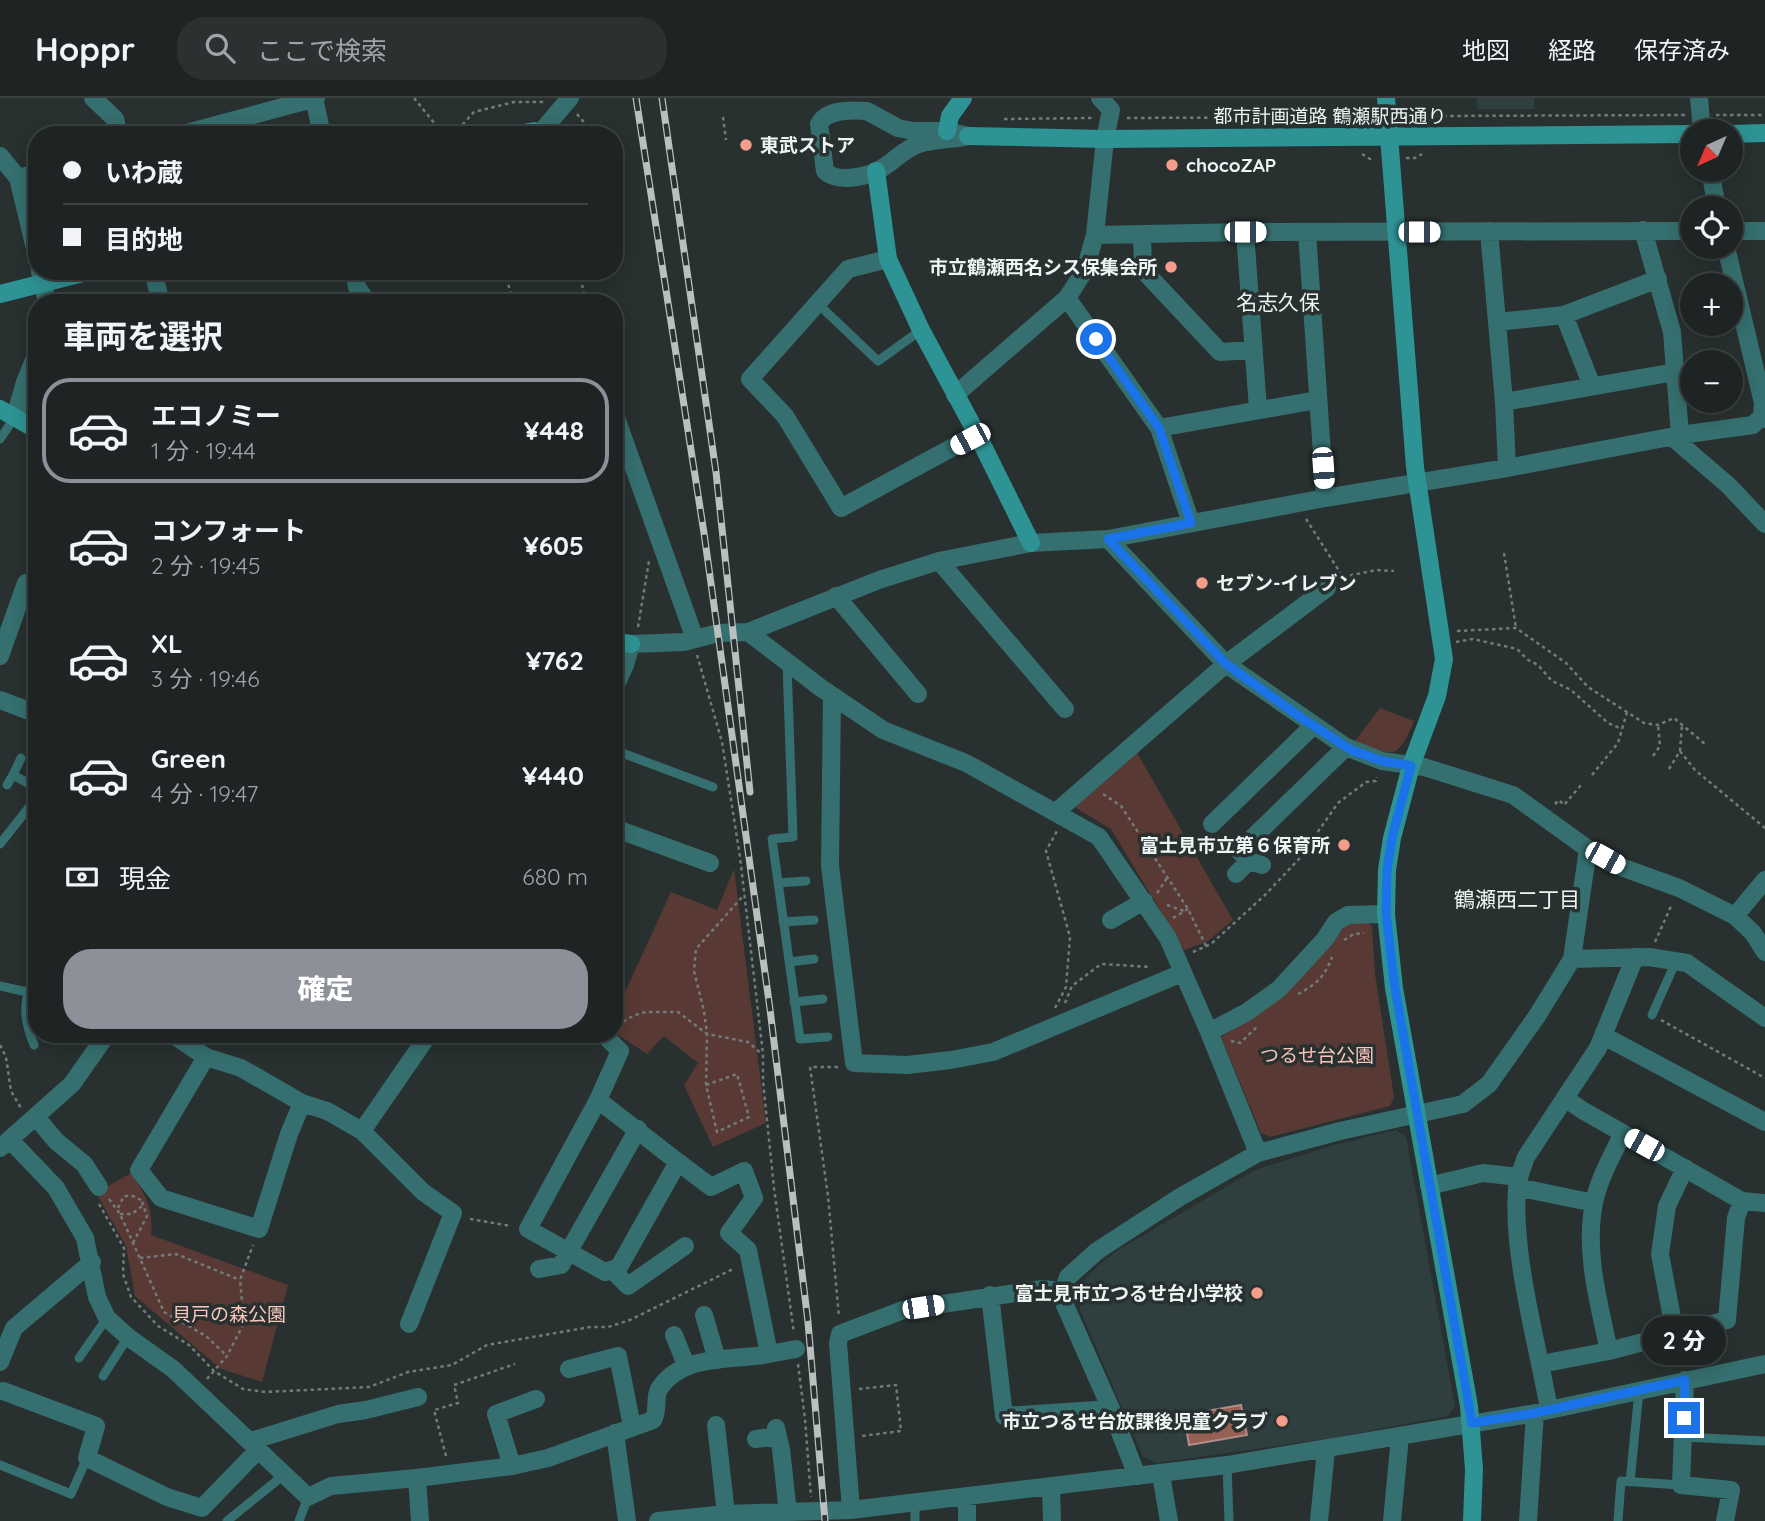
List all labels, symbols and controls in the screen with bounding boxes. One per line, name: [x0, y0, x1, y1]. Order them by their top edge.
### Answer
search box: [177, 17, 667, 80]
text: Hoppr: [35, 28, 135, 69]
icon: search: [201, 29, 239, 67]
text: ここで検索: [257, 34, 387, 67]
text: 地図: [1462, 35, 1510, 65]
text: 経路: [1548, 35, 1596, 65]
text: 保存済み: [1634, 35, 1730, 65]
street label: 都市計画道路 鶴瀬駅西通り: [1213, 104, 1447, 128]
north arrow: [1680, 119, 1743, 182]
map controls: [1680, 119, 1743, 413]
place label: 東武ストア: [760, 133, 855, 157]
marker: 東武ストア: [738, 137, 754, 153]
place label: chocoZAP: [1186, 153, 1276, 177]
text: いわ蔵: [105, 156, 183, 189]
marker: chocoZAP: [1164, 157, 1180, 173]
button: locate: [1680, 196, 1743, 259]
car: [1225, 222, 1267, 243]
car: [1399, 222, 1441, 243]
text: 目的地: [105, 223, 183, 256]
place label: 市立鶴瀬西名シス保集会所: [929, 255, 1157, 279]
marker: 市立鶴瀬西名シス保集会所: [1163, 259, 1179, 275]
button: +: [1680, 273, 1743, 336]
district label: 名志久保: [1236, 289, 1320, 315]
text: 車両を選択: [63, 316, 223, 356]
route start: [1080, 323, 1112, 355]
button: −: [1680, 350, 1743, 413]
icon: car: [67, 399, 130, 462]
text: エコノミー: [151, 399, 281, 432]
text: ¥448: [524, 414, 584, 447]
car: [947, 420, 994, 458]
text: 1 分 · 19:44: [151, 436, 256, 465]
car: [1312, 446, 1335, 490]
icon: car: [67, 514, 130, 577]
text: コンフォート: [151, 514, 306, 547]
text: ¥605: [523, 529, 584, 562]
text: 2 分 · 19:45: [151, 551, 261, 580]
place label: セブン-イレブン: [1216, 571, 1357, 595]
marker: セブン-イレブン: [1194, 575, 1210, 591]
text: XL: [151, 627, 183, 660]
icon: car: [67, 629, 130, 692]
text: ¥762: [526, 644, 584, 677]
text: 3 分 · 19:46: [151, 664, 260, 693]
text: Green: [151, 742, 226, 775]
icon: car: [67, 744, 130, 807]
text: ¥440: [522, 759, 584, 792]
text: 4 分 · 19:47: [151, 779, 258, 808]
place label: 富士見市立第６保育所: [1140, 833, 1330, 857]
marker: 富士見市立第６保育所: [1336, 837, 1352, 853]
car: [1582, 839, 1629, 877]
icon: cash: [63, 858, 101, 896]
text: 現金: [119, 862, 171, 895]
text: 680 m: [522, 862, 588, 891]
district label: 鶴瀬西二丁目: [1454, 886, 1580, 912]
button: 確定: [63, 949, 588, 1029]
park label: つるせ台公園: [1260, 1043, 1374, 1067]
car: [1621, 1126, 1668, 1164]
place label: 富士見市立つるせ台小学校: [1015, 1281, 1243, 1305]
marker: 富士見市立つるせ台小学校: [1249, 1285, 1265, 1301]
car: [901, 1293, 946, 1321]
park label: 貝戸の森公園: [172, 1302, 286, 1326]
callout: 2 分: [1642, 1316, 1726, 1366]
text: 2 分: [1663, 1326, 1705, 1355]
route end: [1668, 1402, 1700, 1434]
place label: 市立つるせ台放課後児童クラブ: [1002, 1409, 1268, 1433]
marker: 市立つるせ台放課後児童クラブ: [1274, 1413, 1290, 1429]

